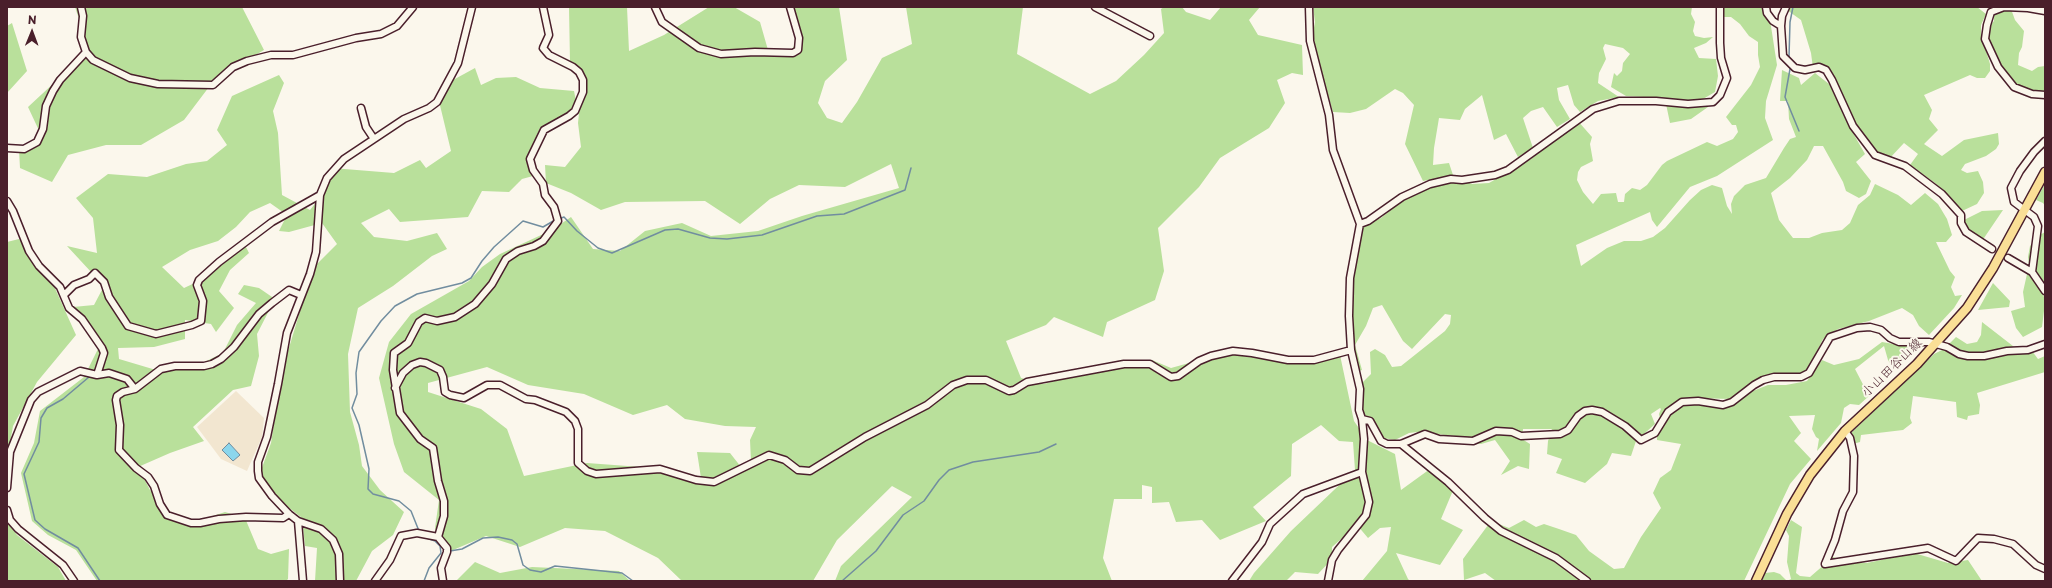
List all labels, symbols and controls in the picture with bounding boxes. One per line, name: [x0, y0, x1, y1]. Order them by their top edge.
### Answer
text: N: [28, 11, 37, 28]
north arrow: [12, 12, 52, 52]
street label: 小山田谷山線: [1859, 335, 1925, 401]

